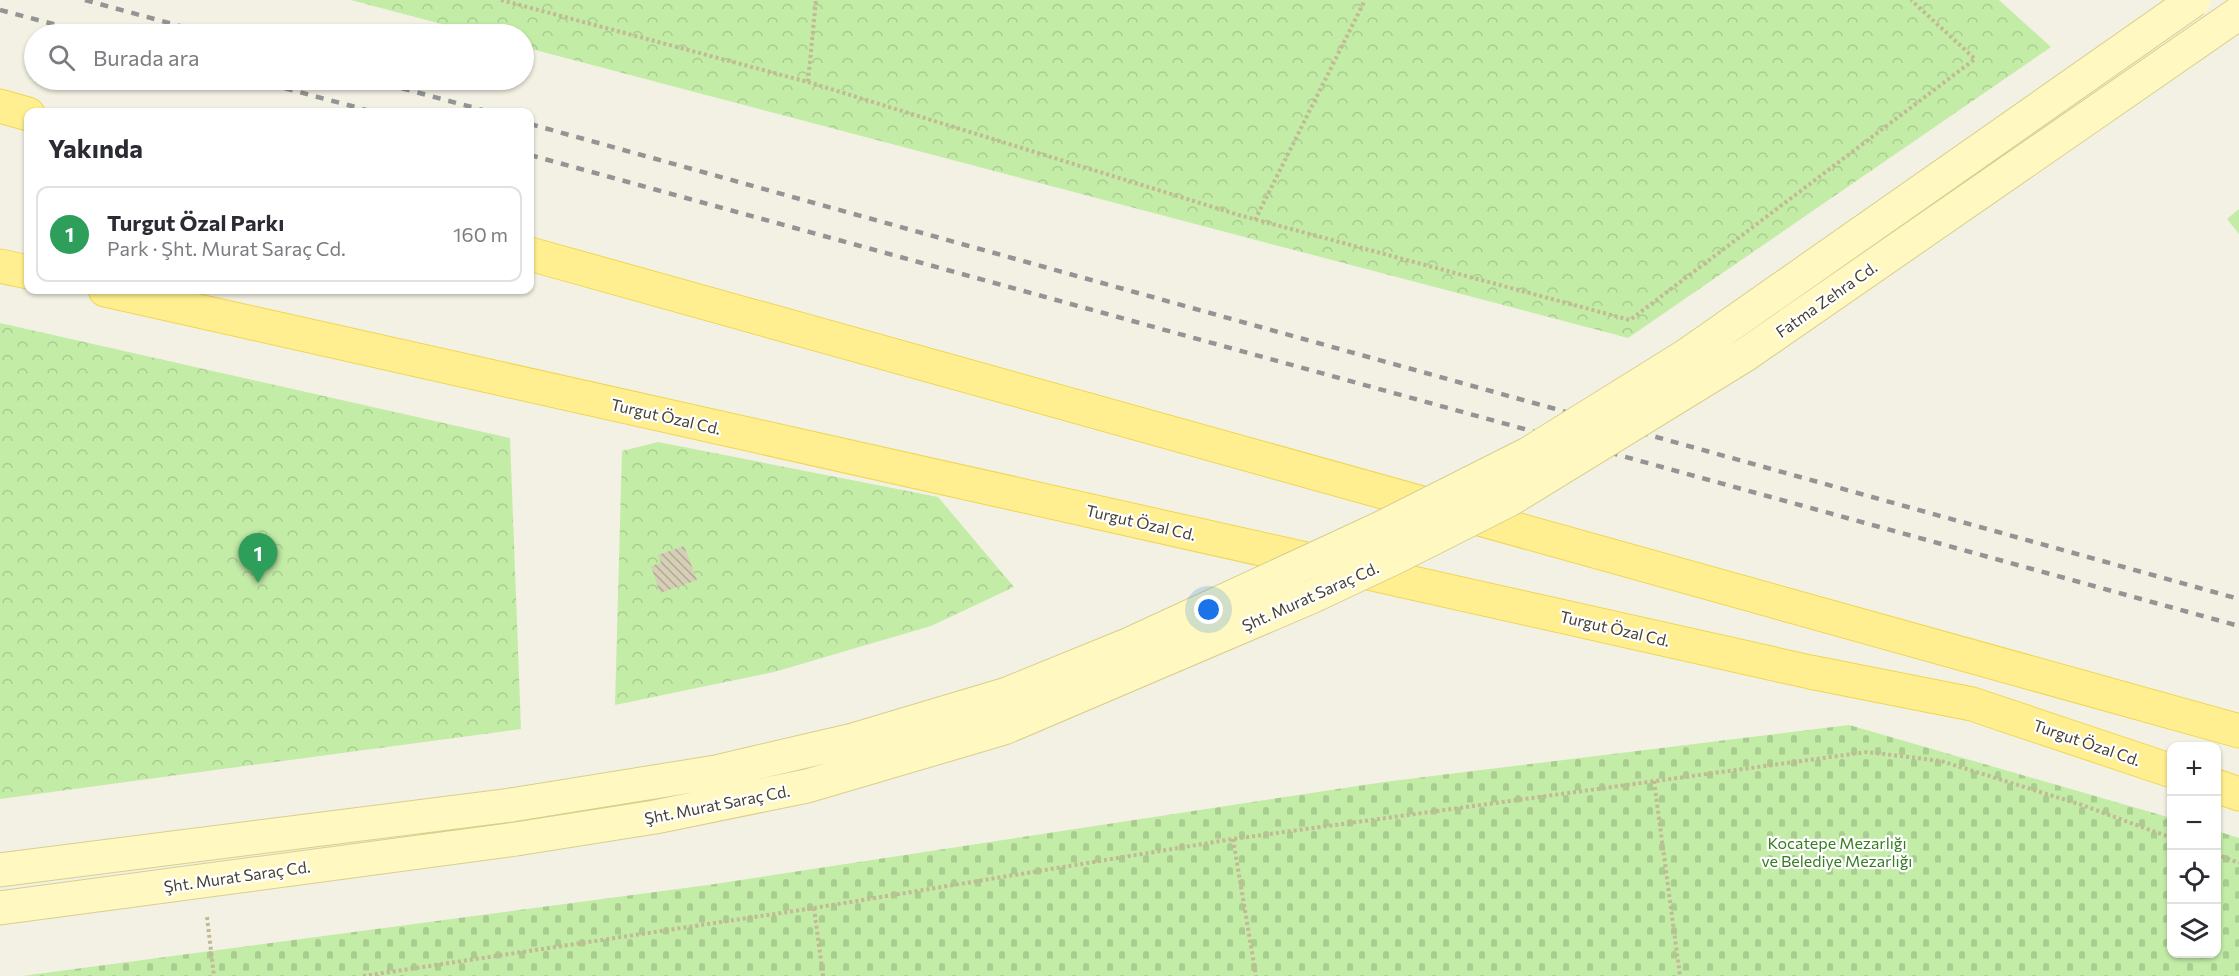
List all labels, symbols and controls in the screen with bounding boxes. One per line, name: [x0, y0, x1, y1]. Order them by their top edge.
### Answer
search box: [24, 24, 534, 90]
icon: search: [45, 41, 78, 74]
text: Burada ara: [93, 44, 200, 71]
text: Yakında: [48, 132, 143, 163]
text: Turgut Özal Parkı: [107, 209, 284, 236]
text: 1: [65, 222, 74, 246]
text: 160 m: [453, 222, 508, 246]
text: Park · Şht. Murat Saraç Cd.: [107, 236, 346, 260]
street label: Fatma Zehra Cd.: [1772, 257, 1880, 341]
street label: Turgut Özal Cd.: [609, 394, 723, 438]
street label: Turgut Özal Cd.: [1084, 500, 1198, 544]
pin: 1: [238, 534, 278, 583]
street label: Şht. Murat Saraç Cd.: [1239, 557, 1381, 635]
your location: [1194, 595, 1223, 624]
street label: Turgut Özal Cd.: [1558, 606, 1672, 650]
street label: Turgut Özal Cd.: [2031, 715, 2143, 769]
map controls: [2167, 742, 2221, 958]
button: +: [2167, 742, 2221, 796]
street label: Şht. Murat Saraç Cd.: [643, 781, 791, 827]
button: −: [2167, 796, 2221, 850]
park label: Kocatepe Mezarlığı ve Belediye Mezarlığı: [1762, 833, 1912, 870]
button: locate: [2167, 850, 2221, 904]
street label: Şht. Murat Saraç Cd.: [163, 856, 311, 896]
button: layers: [2167, 904, 2221, 958]

